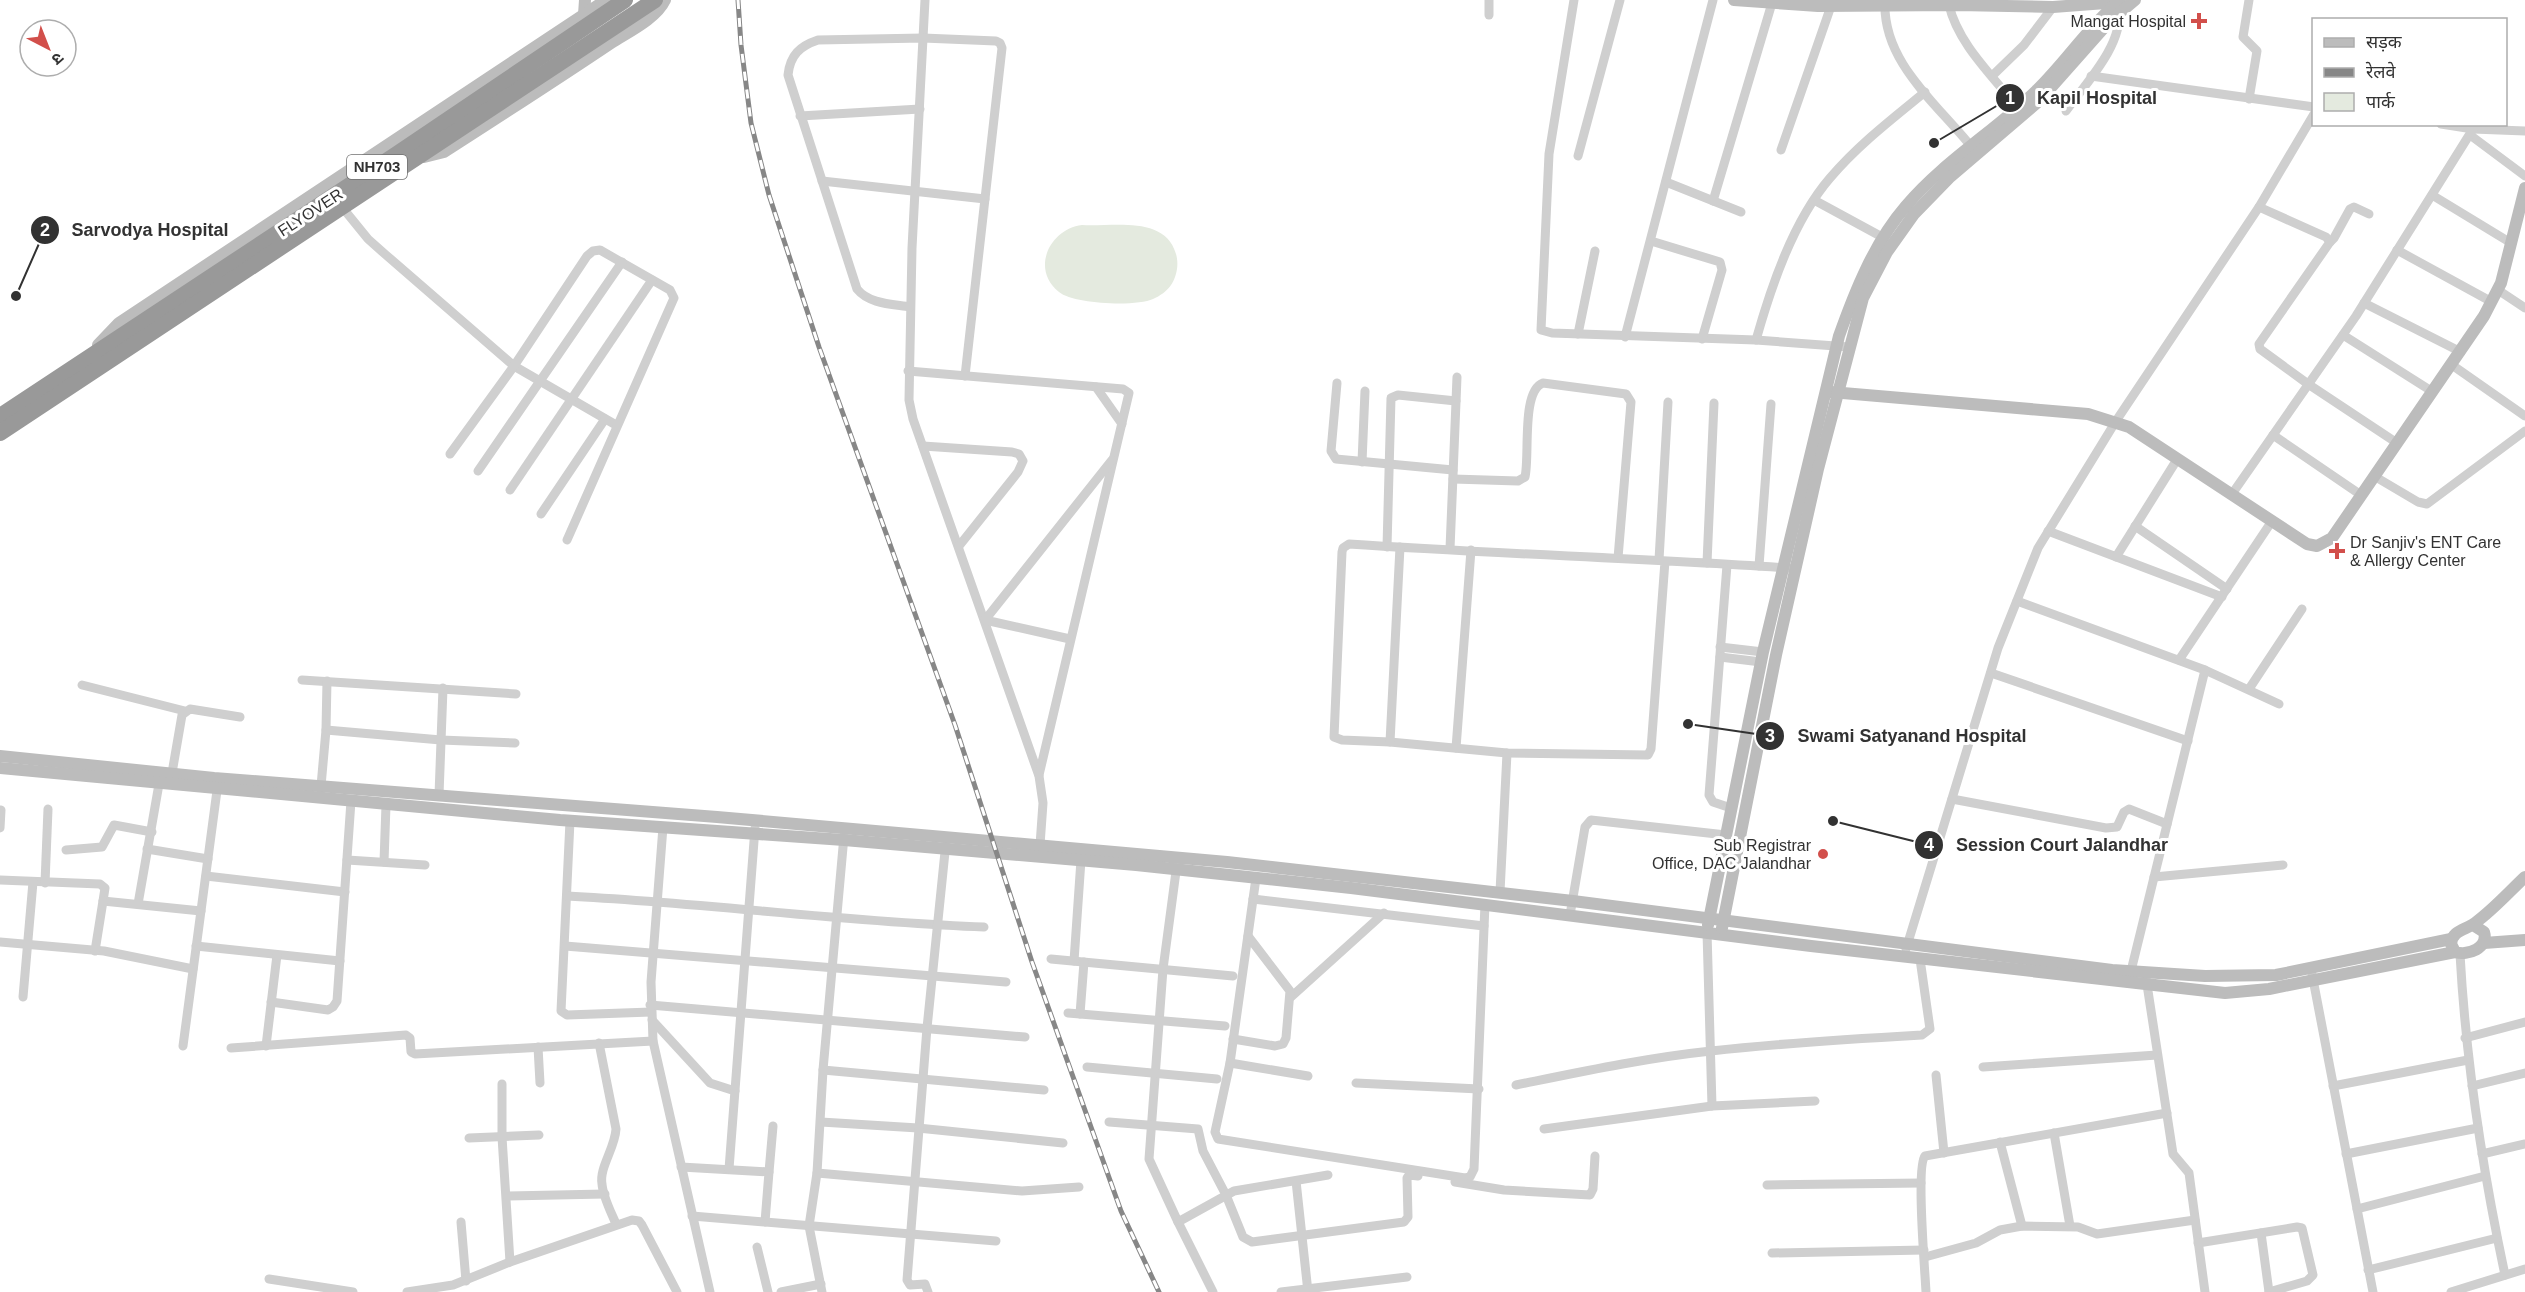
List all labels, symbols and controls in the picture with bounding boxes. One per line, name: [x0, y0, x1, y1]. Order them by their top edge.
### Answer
marker: Mangat Hospital: [2190, 12, 2208, 30]
place label: Mangat Hospital: [2070, 13, 2186, 30]
north arrow: [18, 18, 78, 78]
legend: [2312, 18, 2507, 126]
text: सड़क: [2366, 32, 2403, 52]
text: उ: [48, 49, 67, 69]
text: रेलवे: [2365, 61, 2397, 82]
callout: Kapil Hospital: [1995, 80, 2169, 116]
text: 1: [2005, 88, 2015, 108]
text: Kapil Hospital: [2037, 88, 2157, 108]
text: पार्क: [2366, 91, 2396, 112]
road number: NH703: [347, 155, 407, 179]
street label: FLYOVER: [275, 185, 346, 240]
callout: Sarvodya Hospital: [30, 212, 241, 248]
text: 2: [40, 220, 50, 240]
text: Sarvodya Hospital: [71, 220, 229, 240]
place label: Dr Sanjiv's ENT Care & Allergy Center: [2350, 534, 2501, 569]
marker: Dr Sanjiv's ENT Care & Allergy Center: [2328, 542, 2346, 560]
callout: Swami Satyanand Hospital: [1755, 718, 2038, 754]
text: 3: [1765, 726, 1775, 746]
text: Swami Satyanand Hospital: [1797, 726, 2027, 746]
callout: Session Court Jalandhar: [1914, 827, 2180, 863]
text: 4: [1924, 835, 1934, 855]
text: Session Court Jalandhar: [1956, 835, 2168, 855]
place label: Sub Registrar Office, DAC Jalandhar: [1652, 837, 1812, 872]
marker: Sub Registrar Office, DAC Jalandhar: [1816, 847, 1830, 861]

